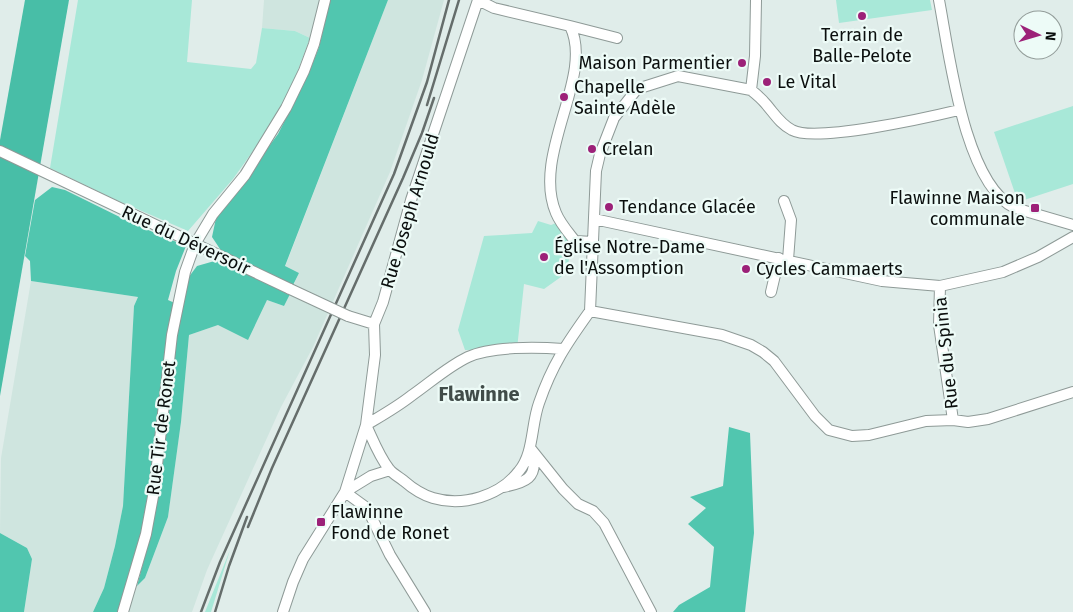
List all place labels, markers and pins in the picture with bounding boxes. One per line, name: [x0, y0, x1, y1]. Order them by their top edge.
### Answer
marker: Terrain de Balle-Pelote: [856, 10, 868, 22]
place label: Terrain de Balle-Pelote: [812, 24, 912, 67]
place label: Maison Parmentier: [579, 52, 732, 74]
marker: Maison Parmentier: [736, 57, 748, 69]
place label: Le Vital: [777, 71, 836, 93]
place label: Chapelle Sainte Adèle: [574, 76, 676, 119]
marker: Le Vital: [761, 76, 773, 88]
marker: Chapelle Sainte Adèle: [558, 91, 570, 103]
place label: Crelan: [602, 138, 654, 160]
marker: Crelan: [586, 143, 598, 155]
place label: Flawinne Maison communale: [889, 187, 1025, 230]
place label: Tendance Glacée: [619, 196, 756, 218]
marker: Tendance Glacée: [603, 201, 615, 213]
marker: Flawinne Maison communale: [1029, 202, 1041, 214]
place label: Église Notre-Dame de l'Assomption: [554, 235, 705, 279]
marker: Église Notre-Dame de l'Assomption: [538, 251, 550, 263]
place label: Cycles Cammaerts: [756, 258, 903, 280]
marker: Cycles Cammaerts: [740, 263, 752, 275]
place label: Flawinne Fond de Ronet: [331, 501, 450, 544]
marker: Flawinne Fond de Ronet: [315, 516, 327, 528]

